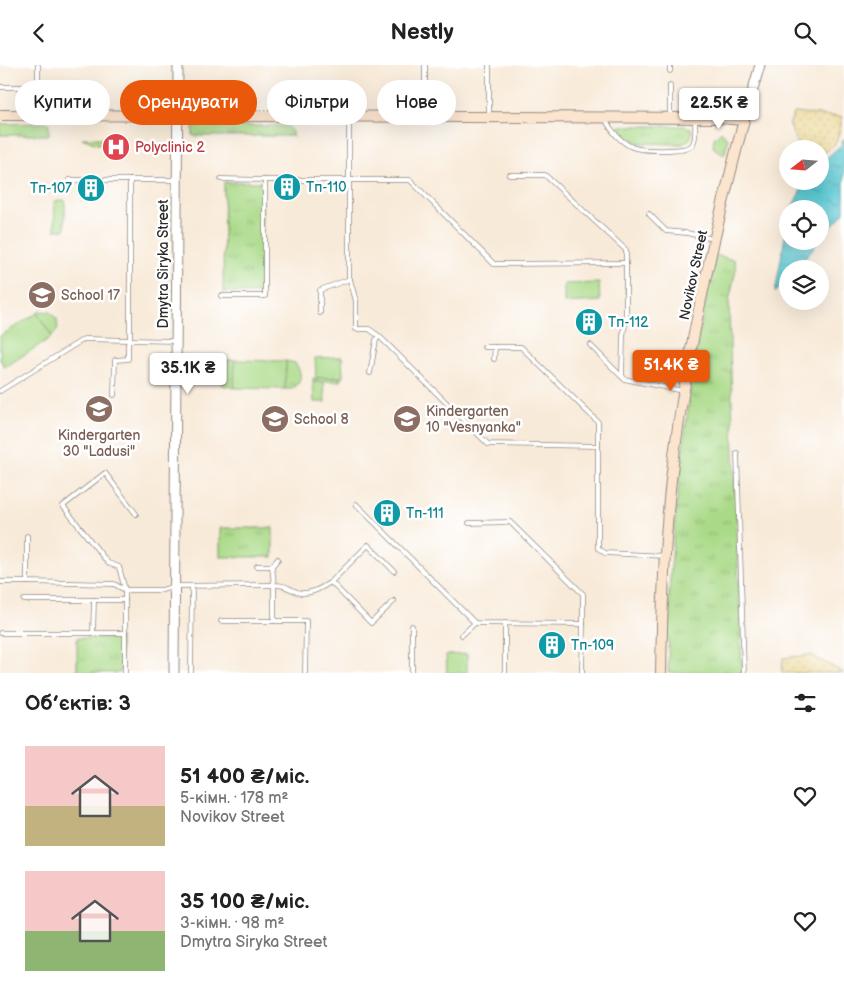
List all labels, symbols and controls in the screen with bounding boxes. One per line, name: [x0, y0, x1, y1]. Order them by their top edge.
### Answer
icon: back: [25, 19, 53, 47]
text: Nestly: [391, 19, 453, 46]
icon: search: [791, 19, 819, 47]
chip: Купити: [15, 80, 110, 125]
chip: Орендувати: [120, 80, 257, 125]
chip: Фільтри: [267, 80, 367, 125]
chip: Нове: [377, 80, 456, 125]
pin: 22.5K ₴: [673, 87, 765, 130]
text: 22.5K ₴: [690, 94, 748, 113]
hospital icon: Polyclinic 2: [101, 132, 131, 162]
place label: Polyclinic 2: [135, 139, 206, 156]
north arrow: [779, 140, 829, 190]
map controls: [779, 140, 829, 310]
building icon: Тп-110: [272, 172, 302, 202]
building icon: Тп-107: [76, 173, 106, 203]
place label: Тп-110: [306, 179, 346, 196]
place label: Тп-107: [30, 180, 72, 197]
street label: Dmytra Siryka Street: [155, 199, 172, 328]
button: locate: [779, 200, 829, 250]
street label: Novikov Street: [676, 228, 711, 322]
button: layers: [779, 260, 829, 310]
school or university icon: School 17: [27, 280, 57, 310]
place label: School 17: [61, 287, 120, 304]
building icon: Тп-112: [574, 307, 604, 337]
place label: Тп-112: [608, 314, 649, 331]
pin: 51.4K ₴: [625, 349, 717, 392]
pin: 35.1K ₴: [142, 353, 234, 395]
text: 51.4K ₴: [644, 356, 698, 375]
text: 35.1K ₴: [161, 359, 215, 378]
school or university icon: Kindergarten 30 "Ladusi": [84, 394, 114, 424]
place label: Kindergarten 10 "Vesnyanka": [426, 403, 521, 436]
school or university icon: School 8: [260, 404, 290, 434]
school or university icon: Kindergarten 10 "Vesnyanka": [392, 404, 422, 434]
place label: School 8: [294, 411, 349, 428]
place label: Kindergarten 30 "Ladusi": [58, 427, 140, 460]
building icon: Тп-111: [372, 498, 402, 528]
place label: Тп-111: [406, 505, 444, 522]
building icon: Тп-109: [537, 630, 567, 660]
place label: Тп-109: [571, 637, 614, 654]
icon: filters: [791, 689, 819, 717]
text: Об’єктів: 3: [25, 691, 131, 716]
text: 51 400 ₴/міс.: [180, 764, 310, 789]
icon: home: [65, 766, 125, 826]
icon: heart: [791, 782, 819, 810]
text: 5-кімн. · 178 m²: [180, 789, 288, 808]
text: Novikov Street: [180, 808, 285, 827]
text: 35 100 ₴/міс.: [180, 889, 309, 914]
icon: home: [65, 891, 125, 951]
icon: heart: [791, 907, 819, 935]
text: 3-кімн. · 98 m²: [180, 914, 284, 933]
text: Dmytra Siryka Street: [180, 933, 327, 952]

